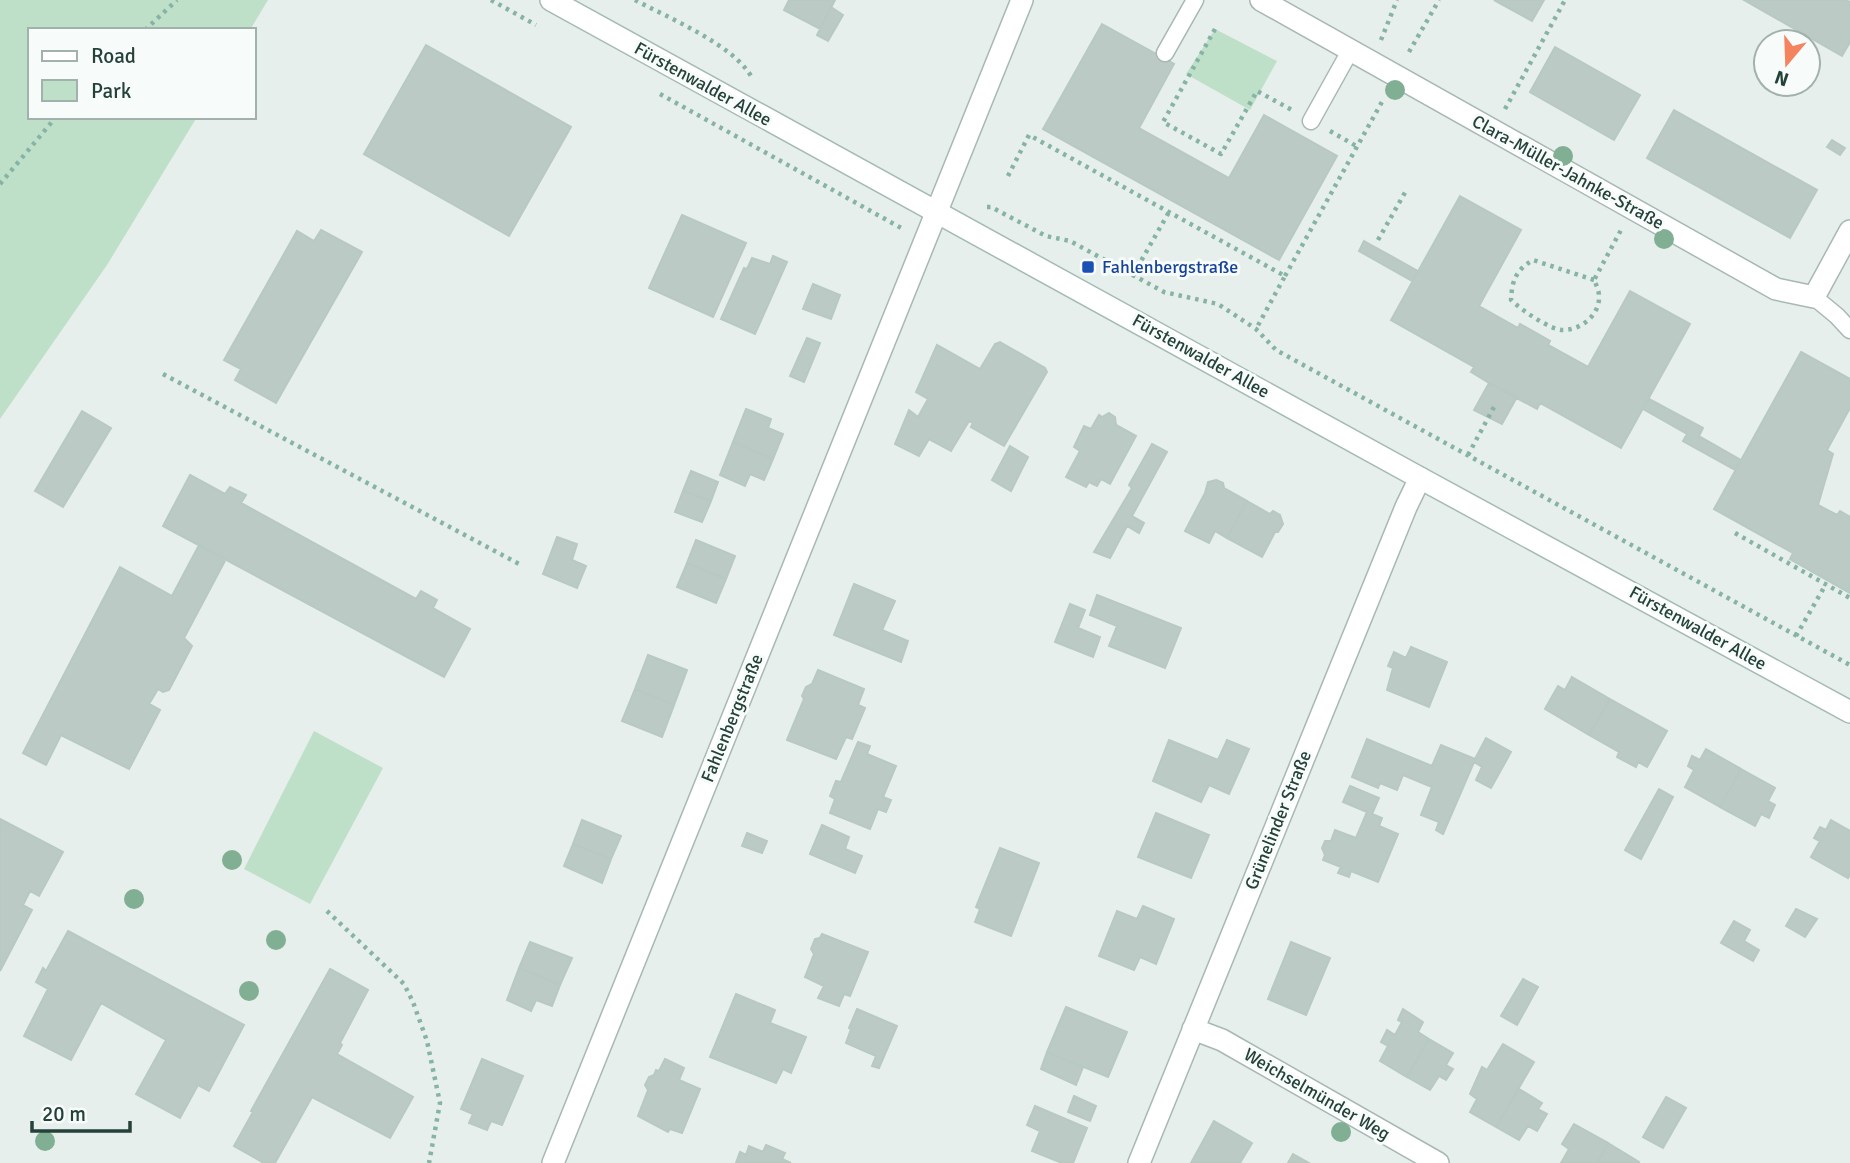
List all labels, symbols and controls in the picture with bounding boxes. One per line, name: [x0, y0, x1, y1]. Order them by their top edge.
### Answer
legend: [28, 28, 256, 119]
north arrow: [1752, 28, 1822, 98]
street label: Fürstenwalder Allee: [631, 37, 775, 131]
text: Road: [91, 43, 136, 69]
text: N: [1772, 65, 1792, 92]
text: Park: [91, 78, 132, 104]
street label: Clara-Müller-Jahnke-Straße: [1468, 110, 1668, 234]
place label: Fahlenbergstraße: [1102, 256, 1238, 278]
marker: Fahlenbergstraße: [1080, 259, 1096, 275]
street label: Fürstenwalder Allee: [1129, 309, 1273, 403]
street label: Fürstenwalder Allee: [1626, 581, 1770, 675]
street label: Fahlenbergstraße: [696, 651, 768, 785]
street label: Grünelinder Straße: [1240, 747, 1316, 893]
street label: Weichselmünder Weg: [1240, 1043, 1394, 1145]
scale bar: [32, 1090, 130, 1134]
text: 20 m: [42, 1101, 86, 1127]

